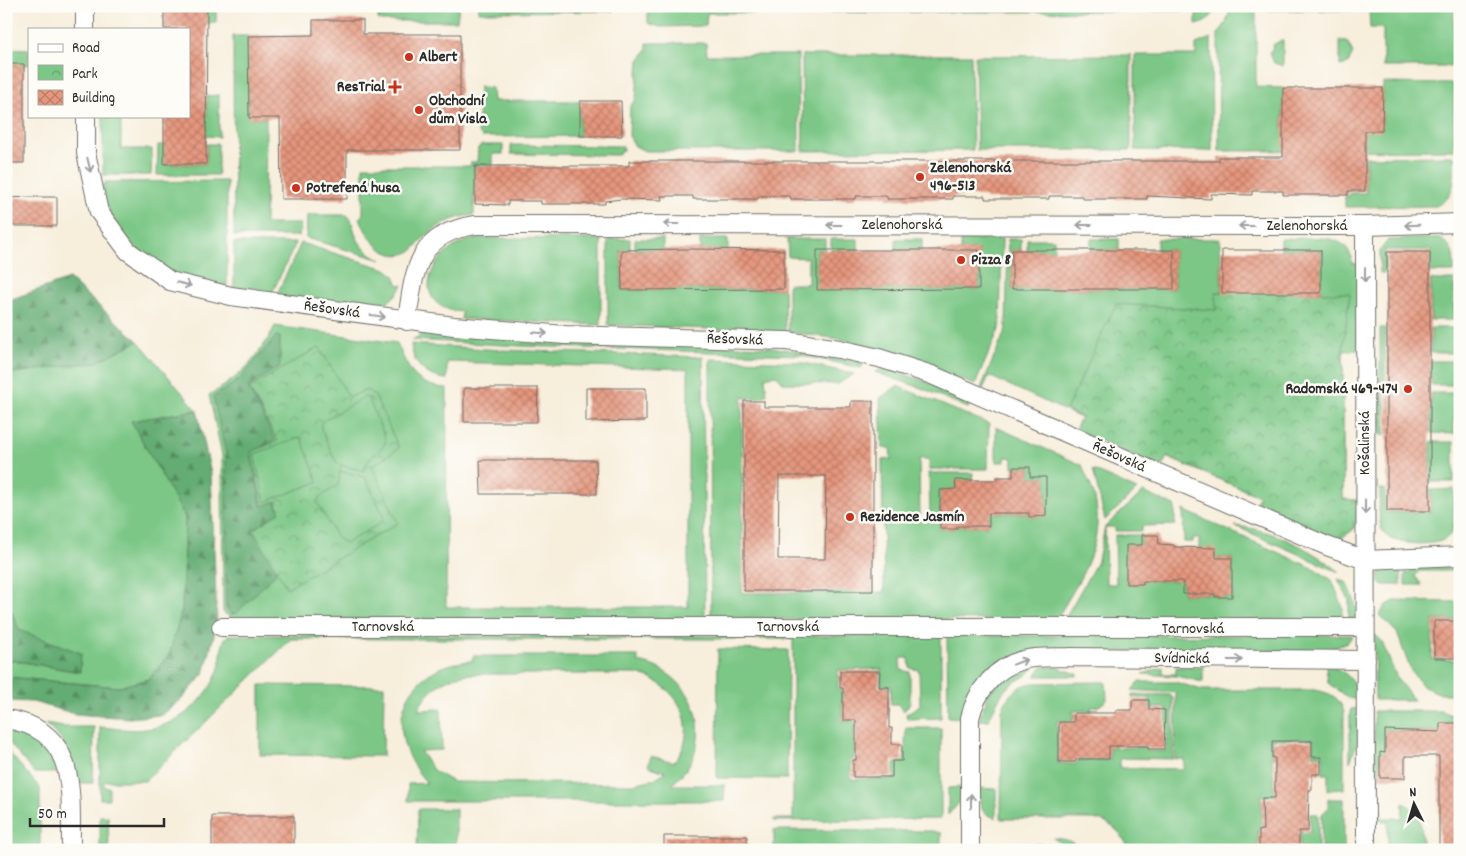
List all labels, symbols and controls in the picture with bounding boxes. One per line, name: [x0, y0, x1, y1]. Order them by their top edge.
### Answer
legend: [28, 28, 190, 118]
text: Road: [72, 38, 100, 60]
place label: Albert: [419, 46, 457, 69]
marker: Albert: [403, 51, 415, 63]
text: Park: [72, 64, 98, 86]
place label: ResTrial: [337, 76, 385, 99]
marker: ResTrial: [389, 81, 401, 93]
text: Building: [72, 88, 115, 110]
place label: Obchodní dům Visla: [429, 90, 488, 131]
marker: Obchodní dům Visla: [413, 104, 425, 116]
one-way arrow: [85, 156, 94, 172]
place label: Zelenohorská 496-513: [930, 157, 1012, 198]
marker: Zelenohorská 496-513: [914, 171, 926, 183]
place label: Potrefená husa: [306, 177, 401, 200]
marker: Potrefená husa: [290, 182, 302, 194]
street label: Zelenohorská: [861, 214, 943, 237]
street label: Zelenohorská: [1266, 215, 1348, 238]
one-way arrow: [664, 219, 680, 229]
one-way arrow: [826, 220, 842, 230]
one-way arrow: [1076, 220, 1092, 230]
one-way arrow: [1405, 220, 1421, 229]
one-way arrow: [1239, 221, 1255, 231]
place label: Pizza 8: [971, 249, 1012, 272]
marker: Pizza 8: [955, 254, 967, 266]
one-way arrow: [1360, 266, 1370, 283]
one-way arrow: [175, 280, 191, 289]
street label: Řešovská: [303, 295, 362, 325]
one-way arrow: [370, 312, 386, 322]
one-way arrow: [532, 328, 548, 338]
street label: Řešovská: [706, 328, 764, 352]
place label: Radomská 469-474: [1285, 378, 1398, 401]
marker: Radomská 469-474: [1402, 383, 1414, 395]
street label: Košalinská: [1354, 411, 1377, 475]
street label: Řešovská: [1089, 435, 1149, 479]
one-way arrow: [1360, 499, 1370, 515]
place label: Rezidence Jasmín: [860, 506, 964, 529]
marker: Rezidence Jasmín: [844, 511, 856, 523]
street label: Tarnovská: [352, 616, 414, 639]
street label: Tarnovská: [757, 616, 819, 639]
street label: Tarnovská: [1162, 618, 1224, 641]
street label: Svídnická: [1154, 647, 1210, 671]
one-way arrow: [1226, 655, 1242, 665]
one-way arrow: [1012, 657, 1027, 666]
north arrow: [1388, 778, 1438, 828]
text: N: [1409, 783, 1417, 803]
one-way arrow: [966, 793, 975, 809]
scale bar: [30, 796, 164, 828]
text: 50 m: [38, 804, 67, 826]

